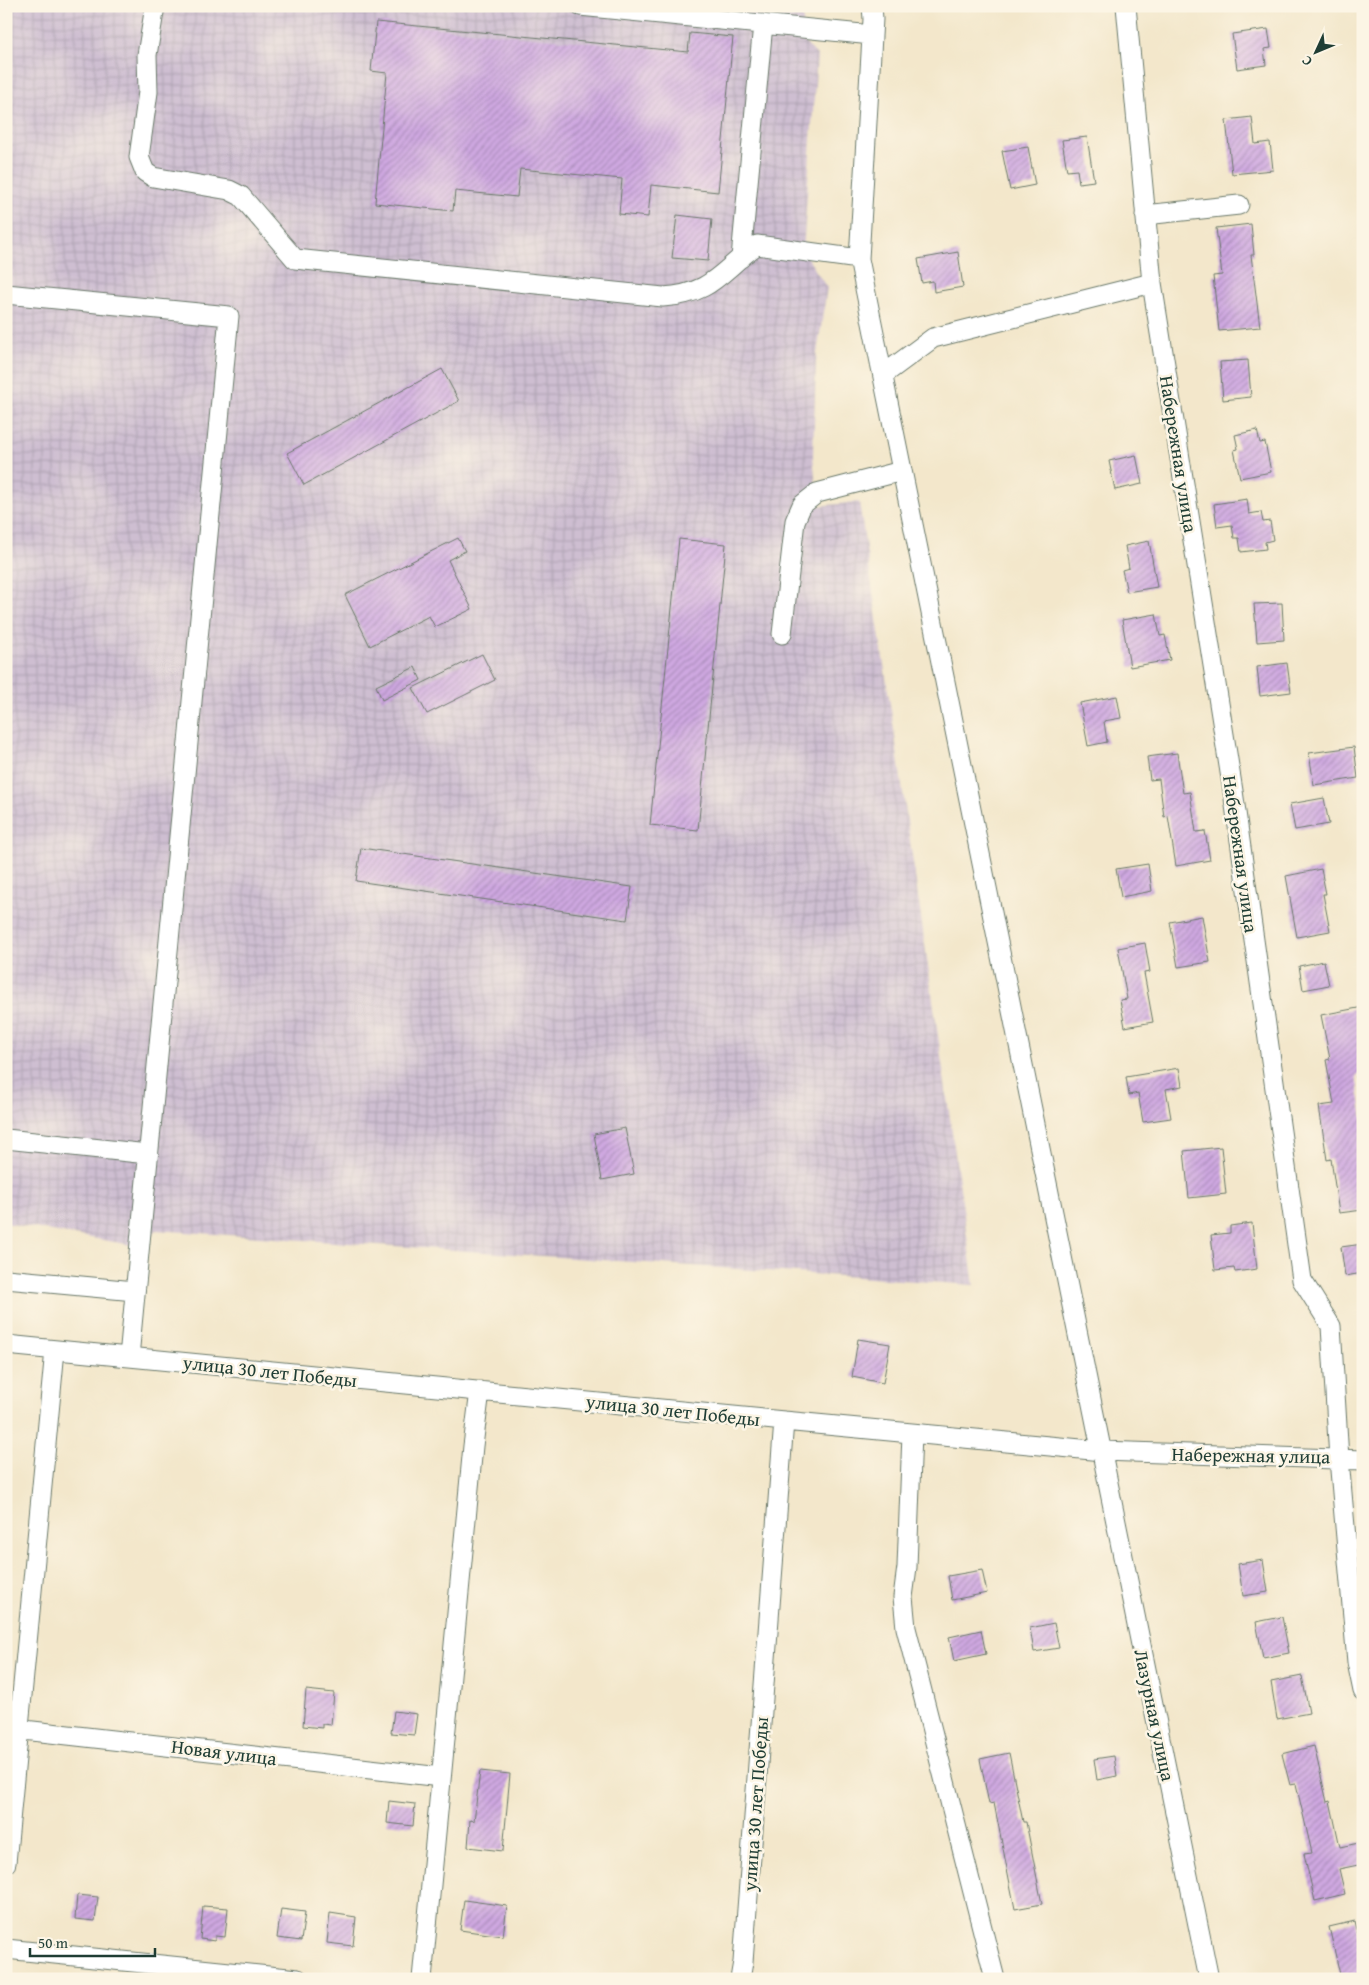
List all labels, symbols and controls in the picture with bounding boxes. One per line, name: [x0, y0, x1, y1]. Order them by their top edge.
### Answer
north arrow: [1292, 28, 1342, 78]
text: С: [1297, 51, 1317, 71]
street label: Набережная улица: [1153, 374, 1205, 534]
street label: Набережная улица: [1216, 774, 1266, 934]
street label: улица 30 лет Победы: [181, 1348, 358, 1394]
street label: улица 30 лет Победы: [584, 1387, 761, 1433]
street label: Набережная улица: [1171, 1440, 1331, 1470]
street label: Лазурная улица: [1127, 1646, 1183, 1784]
street label: улица 30 лет Победы: [735, 1716, 775, 1893]
street label: Новая улица: [170, 1732, 278, 1772]
scale bar: [30, 1925, 155, 1957]
text: 50 m: [38, 1932, 69, 1953]

